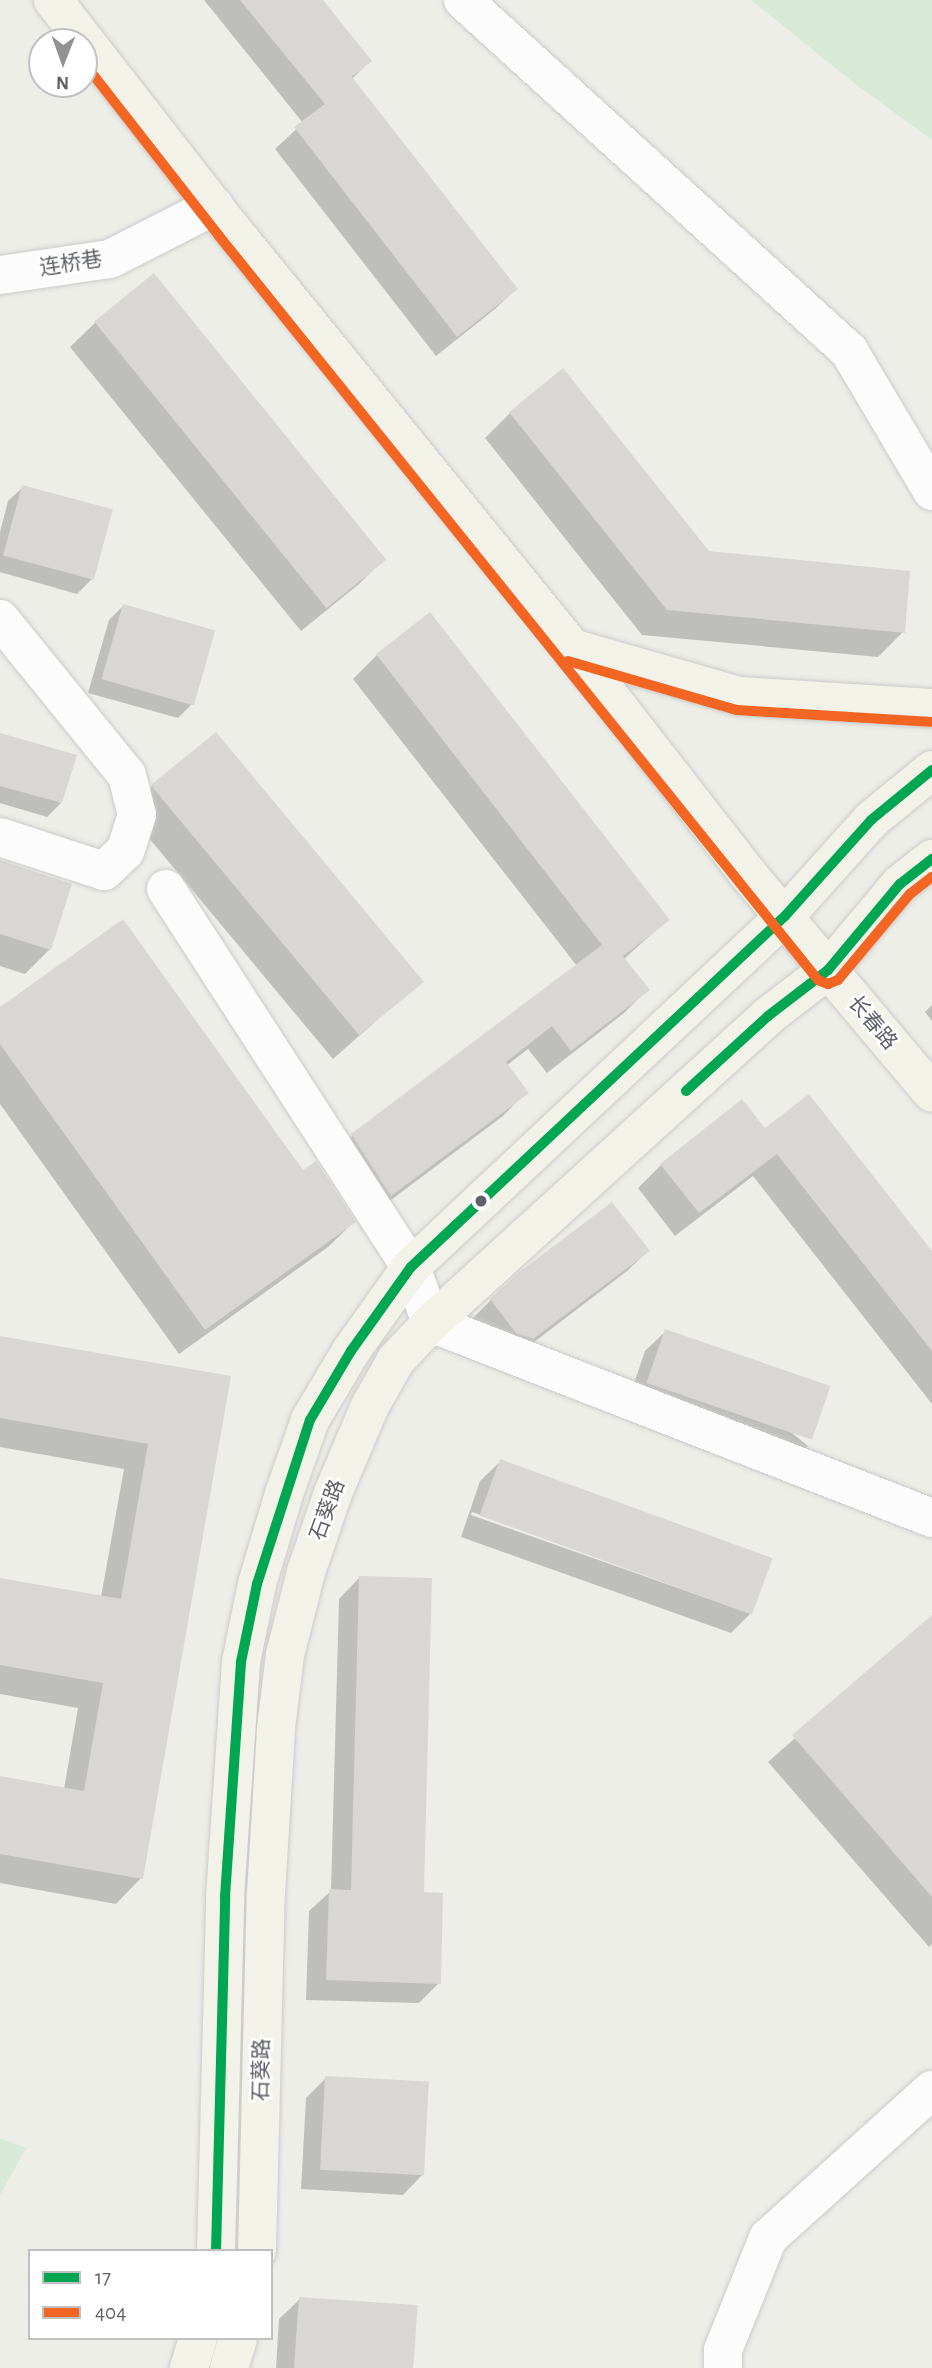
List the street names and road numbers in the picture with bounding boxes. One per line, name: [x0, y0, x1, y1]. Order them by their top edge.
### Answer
street label: 连桥巷: [38, 247, 104, 281]
street label: 长春路: [842, 991, 902, 1055]
street label: 石葵路: [305, 1476, 351, 1544]
street label: 石葵路: [249, 2038, 275, 2102]

